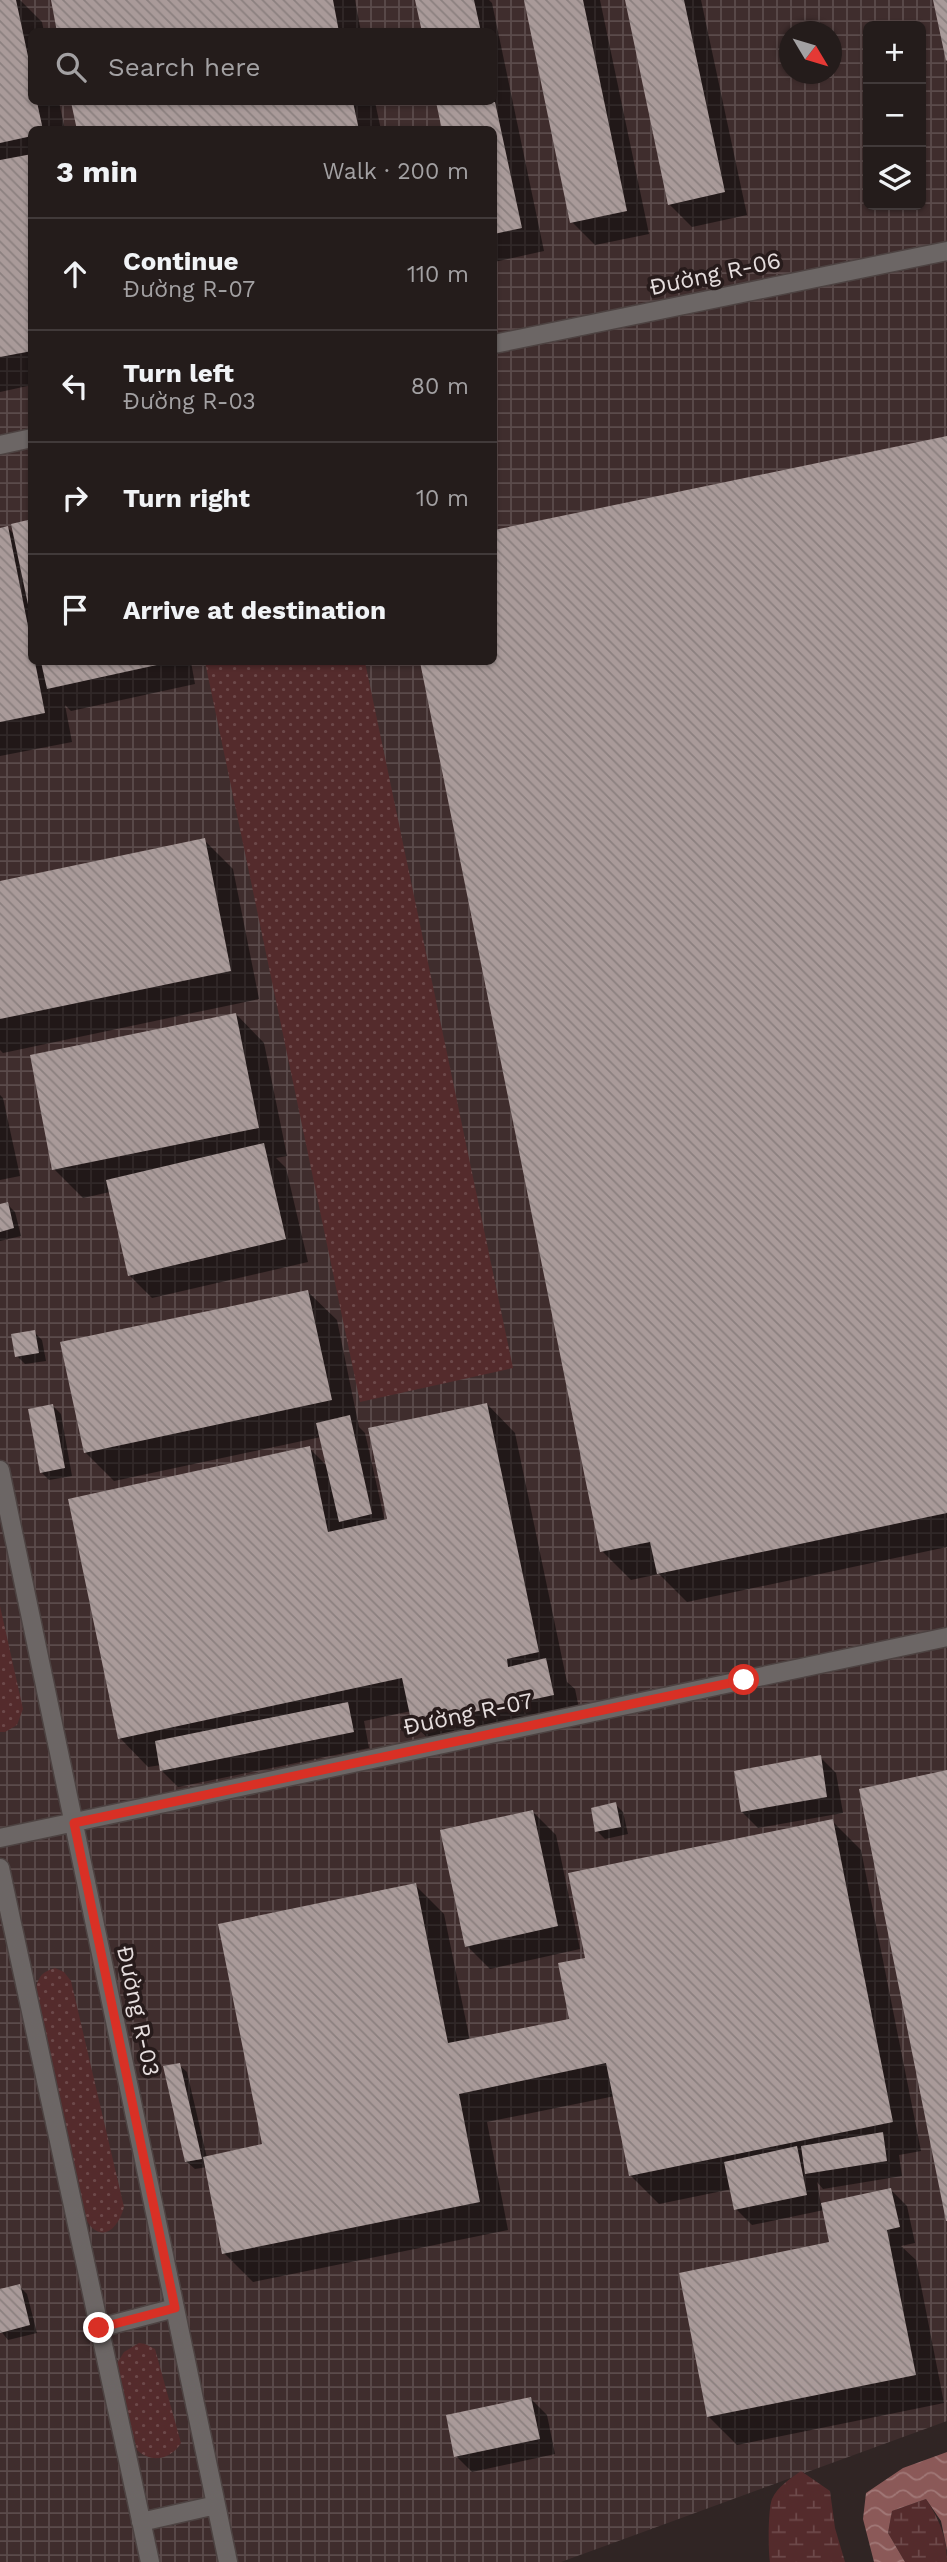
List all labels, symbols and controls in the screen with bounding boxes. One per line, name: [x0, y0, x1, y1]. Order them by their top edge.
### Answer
north arrow: [779, 21, 842, 84]
map controls: [863, 21, 926, 210]
button: +: [863, 21, 926, 84]
search box: [28, 28, 497, 105]
icon: search: [52, 48, 90, 86]
text: Search here: [108, 52, 260, 82]
button: −: [863, 84, 926, 147]
button: layers: [863, 147, 926, 210]
text: 3 min: [56, 154, 138, 189]
text: Walk · 200 m: [323, 158, 469, 185]
text: Continue: [123, 246, 239, 276]
street label: Đường R-06: [647, 247, 783, 301]
icon: ahead: [56, 255, 94, 293]
text: 110 m: [407, 261, 469, 288]
text: Đường R-07: [123, 276, 255, 303]
text: Turn left: [123, 358, 234, 388]
icon: left: [56, 367, 94, 405]
text: 80 m: [411, 373, 469, 400]
text: Đường R-03: [123, 388, 256, 415]
icon: right: [56, 479, 94, 517]
text: Turn right: [123, 483, 250, 513]
text: 10 m: [416, 485, 469, 512]
icon: arrive: [56, 591, 94, 629]
text: Arrive at destination: [123, 595, 386, 625]
route start: [728, 1664, 759, 1695]
street label: Đường R-07: [401, 1687, 536, 1741]
street label: Đường R-03: [111, 1943, 165, 2079]
route end: [83, 2312, 114, 2343]

